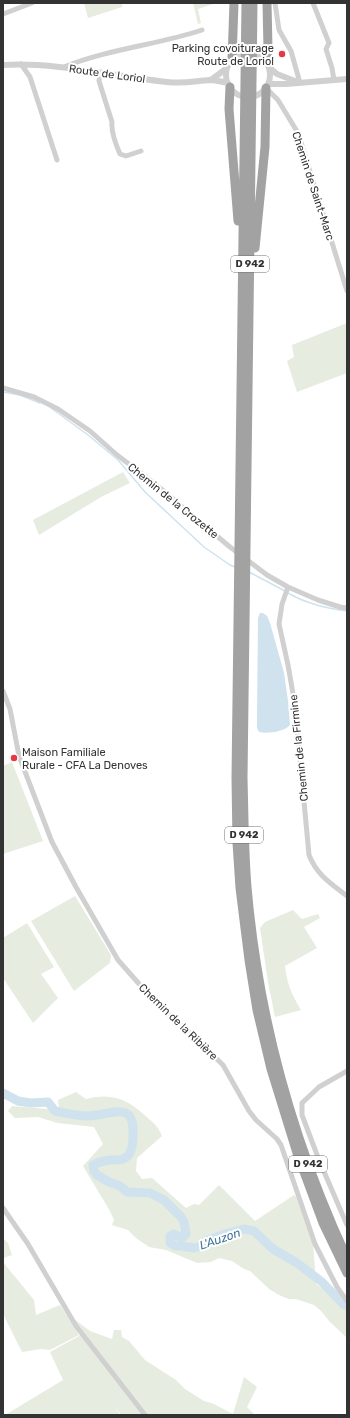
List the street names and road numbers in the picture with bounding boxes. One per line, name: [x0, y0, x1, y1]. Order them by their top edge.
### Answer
street label: Route de Loriol: [68, 62, 146, 86]
street label: Chemin de Saint-Marc: [289, 130, 337, 242]
road number: D 942: [231, 256, 269, 272]
street label: Chemin de la Crozette: [125, 460, 221, 542]
street label: Chemin de la Firmine: [287, 694, 311, 802]
road number: D 942: [225, 827, 263, 843]
street label: Chemin de la Ribière: [136, 981, 220, 1063]
road number: D 942: [289, 1156, 327, 1172]

